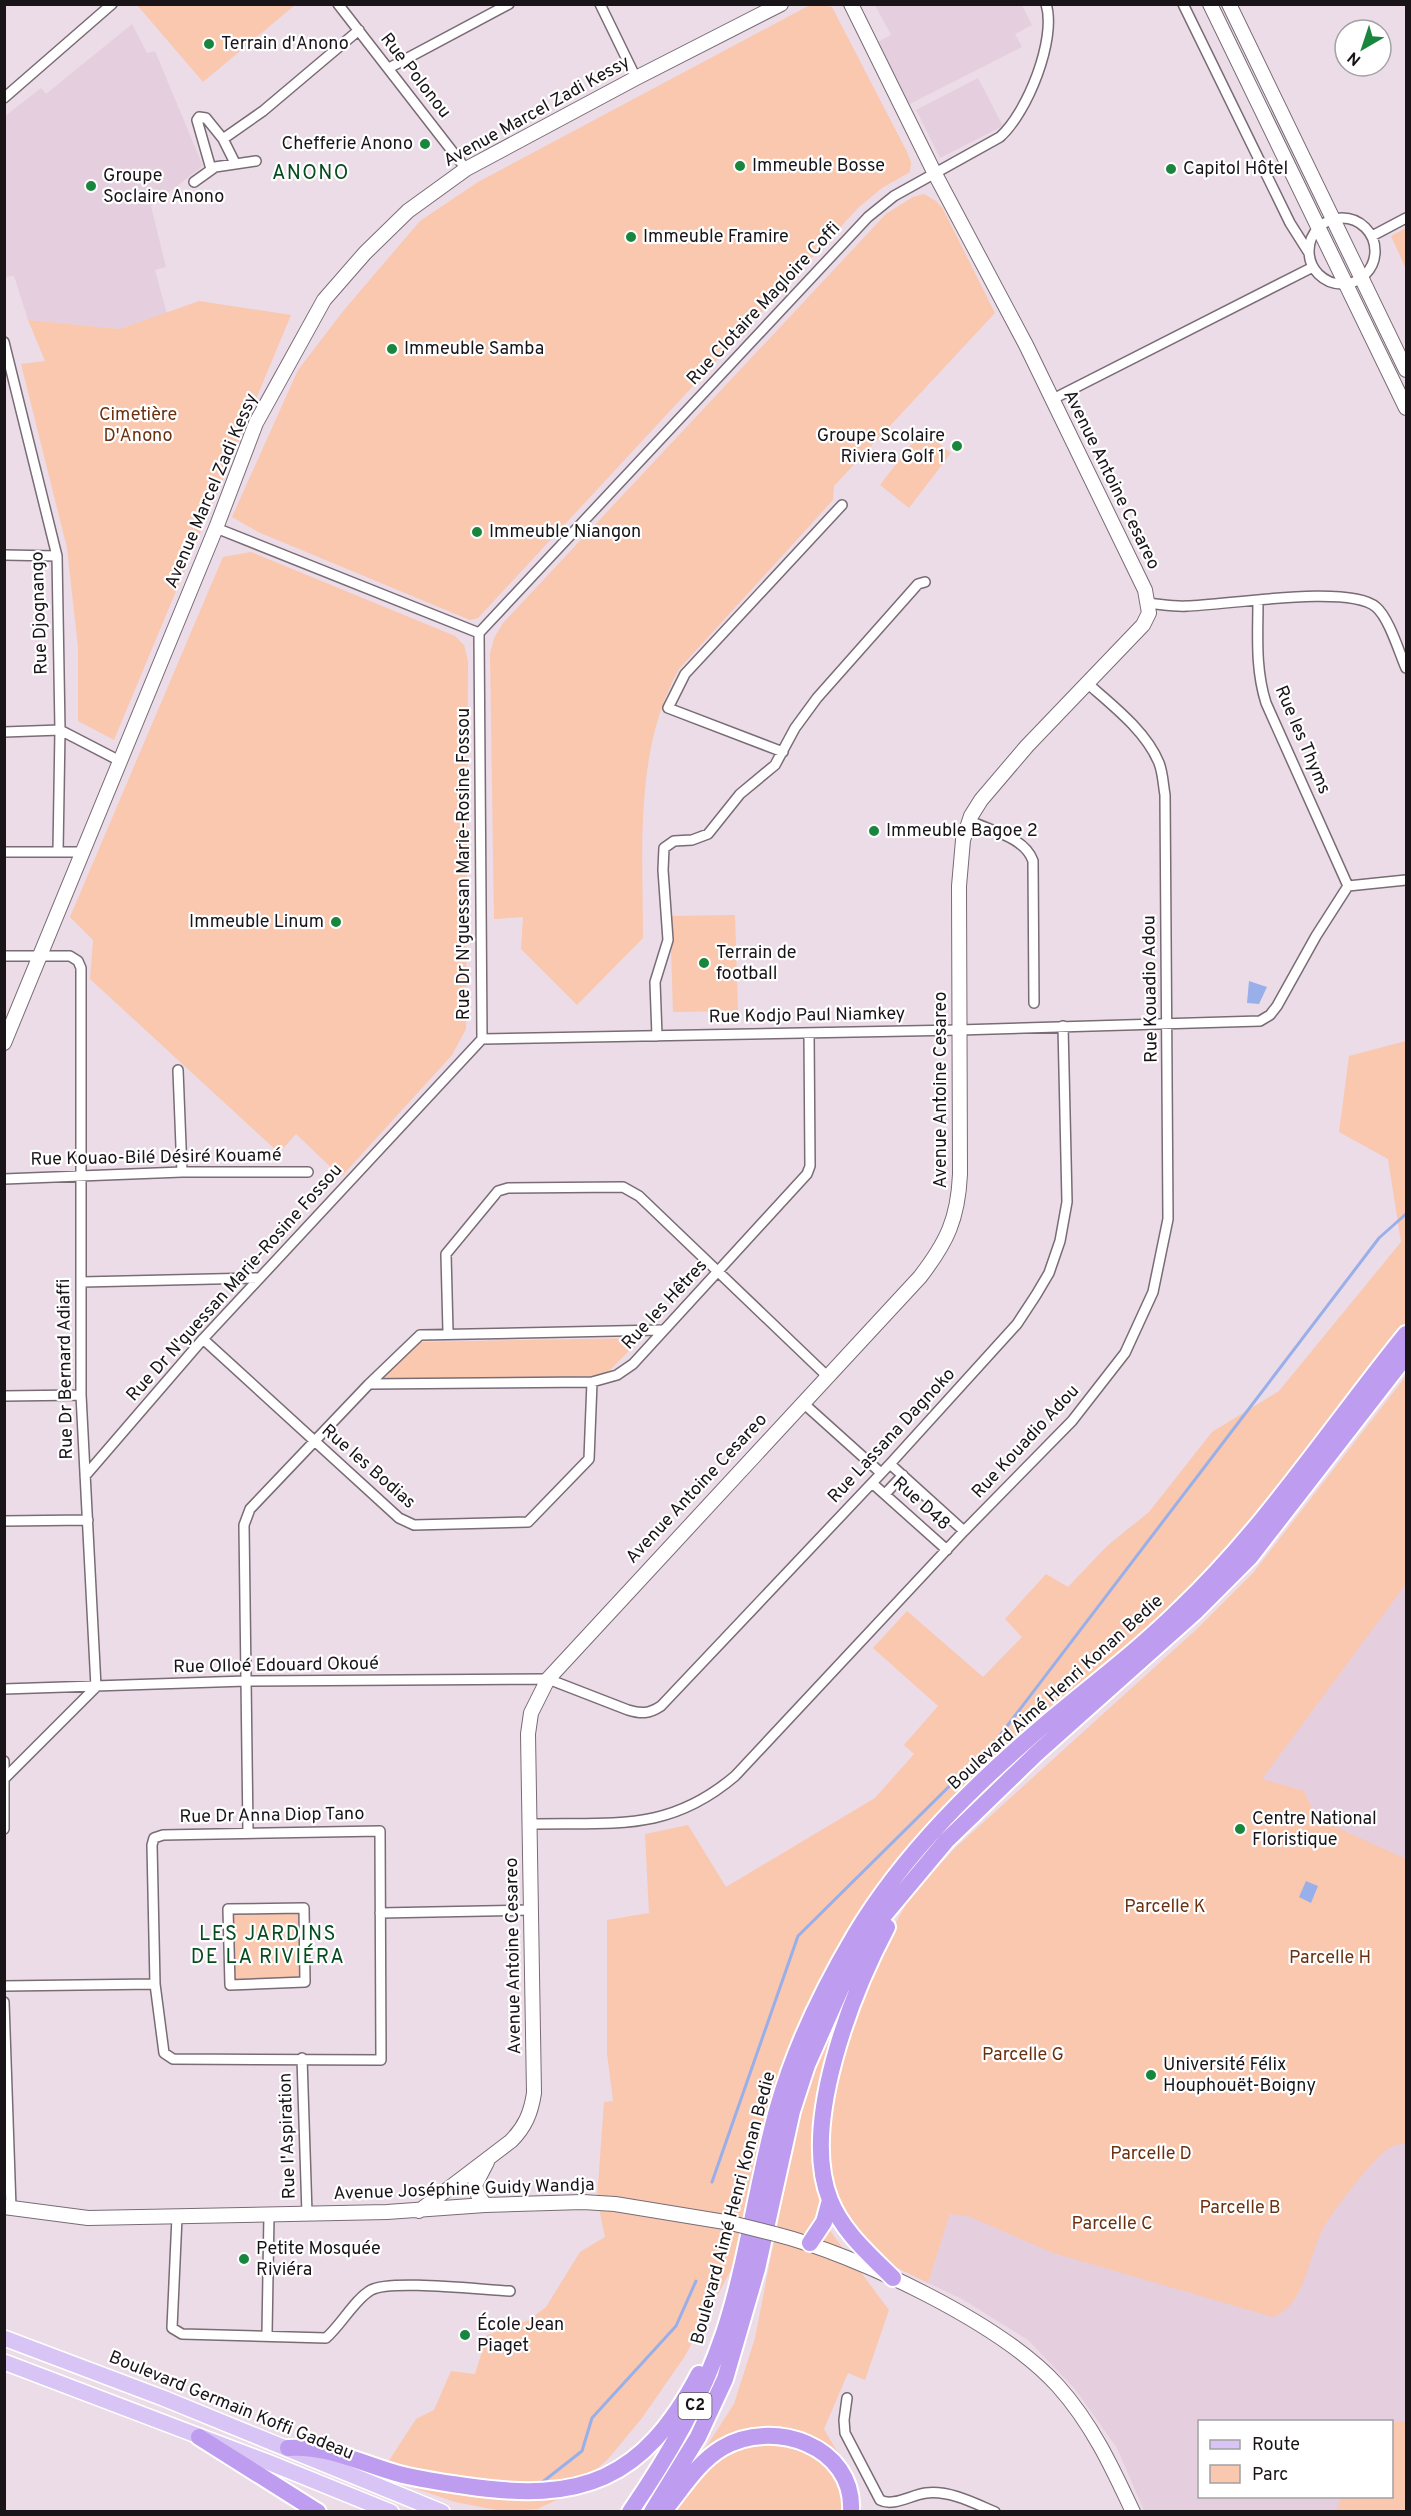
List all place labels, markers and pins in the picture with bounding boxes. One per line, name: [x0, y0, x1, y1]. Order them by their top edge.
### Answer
place label: Terrain d'Anono: [221, 33, 349, 56]
marker: Terrain d'Anono: [202, 37, 216, 51]
place label: Chefferie Anono: [282, 133, 413, 156]
marker: Chefferie Anono: [418, 137, 432, 151]
place label: Immeuble Bosse: [752, 155, 885, 178]
place label: Capitol Hôtel: [1183, 158, 1288, 181]
marker: Immeuble Bosse: [733, 159, 747, 173]
marker: Capitol Hôtel: [1164, 162, 1178, 176]
place label: Groupe Soclaire Anono: [103, 165, 224, 209]
marker: Groupe Soclaire Anono: [84, 179, 98, 193]
place label: Immeuble Framire: [643, 226, 789, 249]
marker: Immeuble Framire: [624, 230, 638, 244]
place label: Immeuble Samba: [404, 338, 544, 361]
marker: Immeuble Samba: [385, 342, 399, 356]
place label: Groupe Scolaire Riviera Golf 1: [817, 425, 945, 469]
marker: Groupe Scolaire Riviera Golf 1: [950, 439, 964, 453]
place label: Immeuble Niangon: [489, 521, 641, 544]
marker: Immeuble Niangon: [470, 525, 484, 539]
place label: Immeuble Bagoe 2: [886, 820, 1038, 843]
marker: Immeuble Bagoe 2: [867, 824, 881, 838]
place label: Immeuble Linum: [189, 911, 324, 934]
marker: Immeuble Linum: [329, 915, 343, 929]
place label: Terrain de football: [716, 942, 797, 986]
marker: Terrain de football: [697, 956, 711, 970]
place label: Centre National Floristique: [1252, 1808, 1377, 1852]
marker: Centre National Floristique: [1233, 1822, 1247, 1836]
place label: Université Félix Houphouët-Boigny: [1163, 2054, 1316, 2098]
marker: Université Félix Houphouët-Boigny: [1144, 2068, 1158, 2082]
place label: Petite Mosquée Riviéra: [256, 2238, 381, 2282]
marker: Petite Mosquée Riviéra: [237, 2252, 251, 2266]
place label: École Jean Piaget: [477, 2312, 564, 2358]
marker: École Jean Piaget: [458, 2328, 472, 2342]

